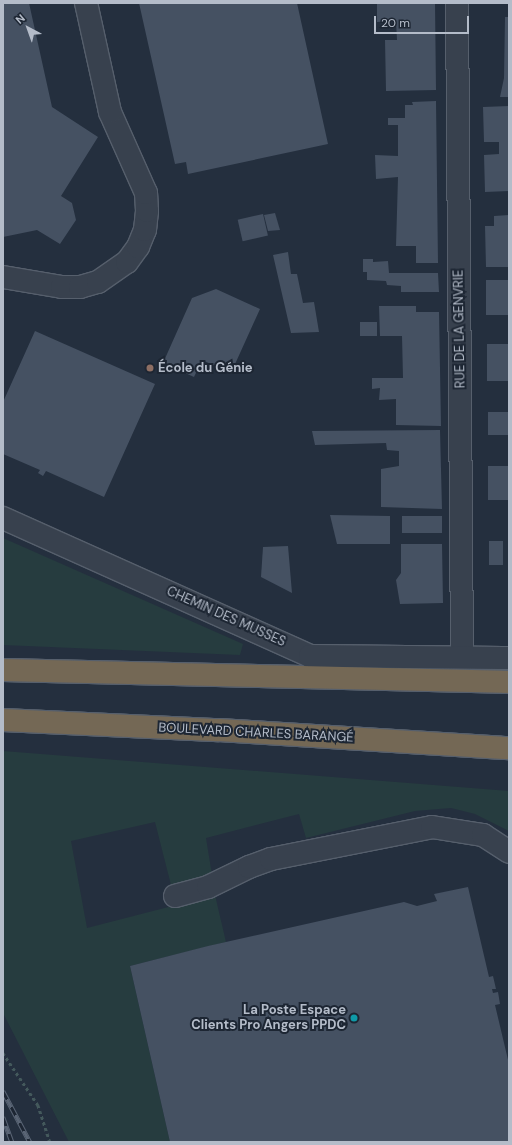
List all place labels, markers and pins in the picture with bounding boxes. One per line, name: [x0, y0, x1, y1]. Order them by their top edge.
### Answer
place label: École du Génie: [158, 360, 253, 376]
marker: École du Génie: [145, 363, 155, 373]
place label: La Poste Espace Clients Pro Angers PPDC: [191, 1003, 346, 1034]
marker: La Poste Espace Clients Pro Angers PPDC: [349, 1013, 359, 1023]

